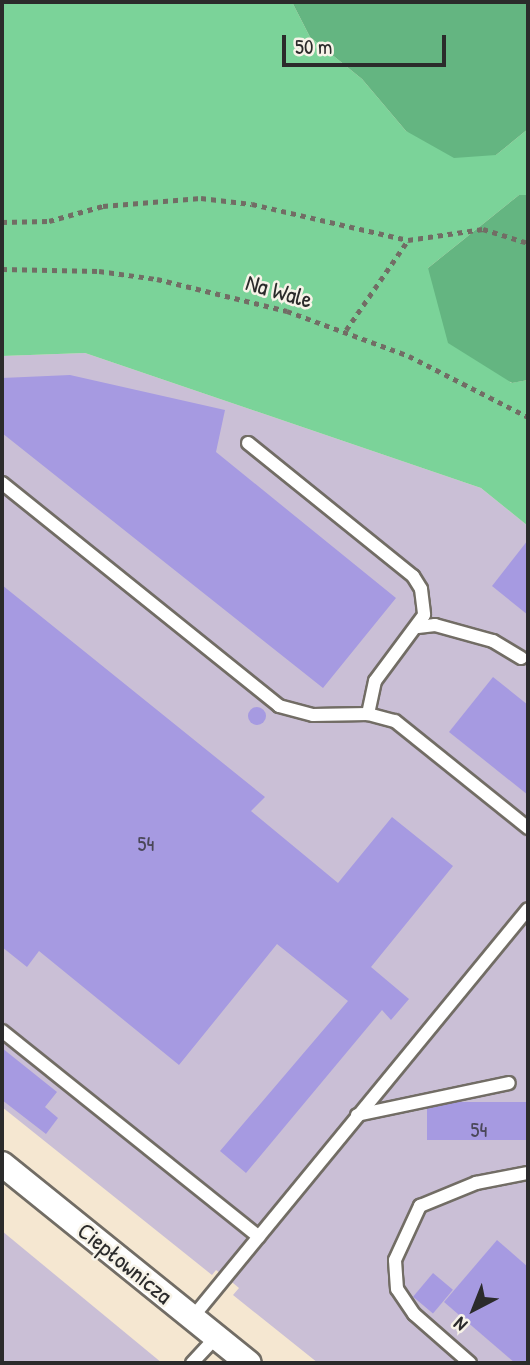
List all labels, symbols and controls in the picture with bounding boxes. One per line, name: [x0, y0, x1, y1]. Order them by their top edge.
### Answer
scale bar: [285, 21, 449, 65]
text: 50 m: [295, 32, 332, 61]
street label: Na Wale: [242, 268, 316, 314]
house number: 54: [138, 831, 154, 857]
house number: 54: [471, 1117, 487, 1143]
street label: Ciepłownicza: [72, 1216, 178, 1310]
north arrow: [439, 1274, 509, 1344]
text: N: [447, 1312, 472, 1338]

